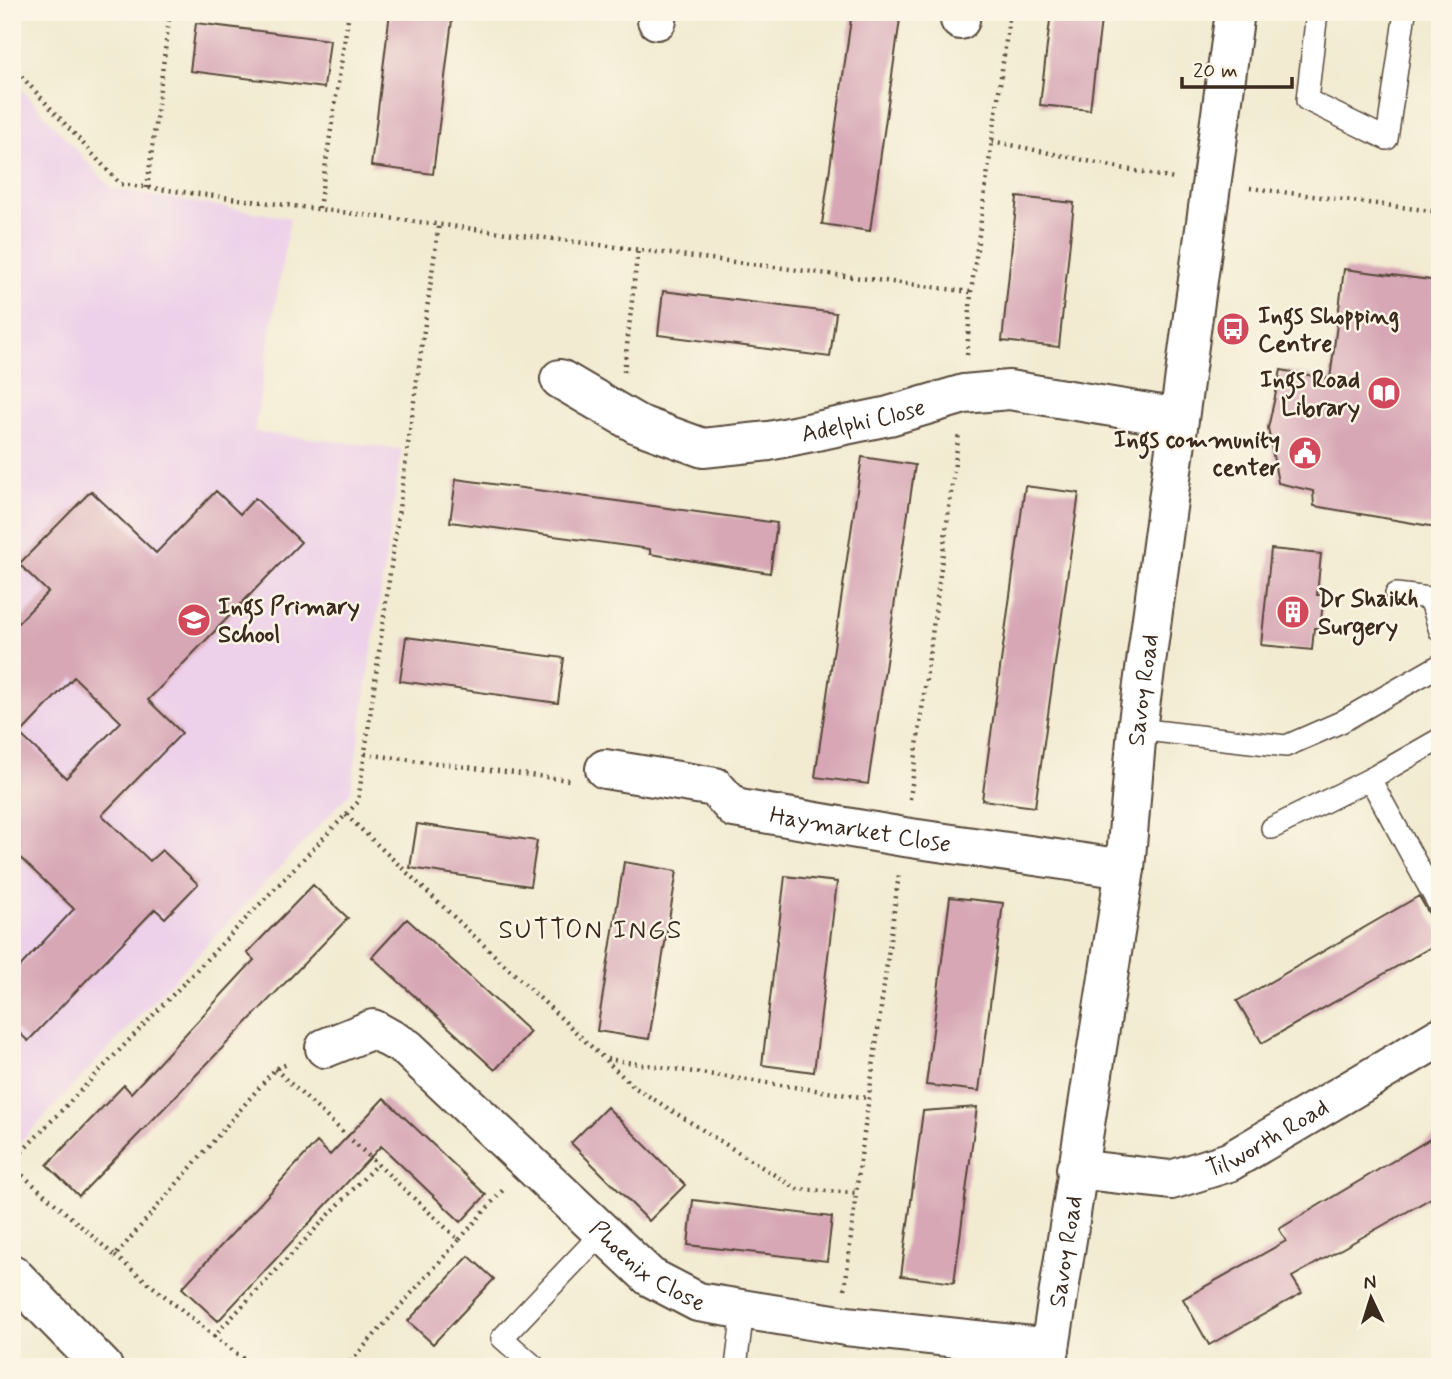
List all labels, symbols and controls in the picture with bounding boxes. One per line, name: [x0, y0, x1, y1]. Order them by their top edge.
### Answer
scale bar: [1182, 46, 1293, 90]
text: 20 m: [1193, 57, 1238, 85]
place label: Ings Shopping Centre: [1258, 301, 1399, 360]
bus stop icon: Ings Shopping Centre: [1214, 310, 1252, 348]
place label: Ings Road Library: [1260, 365, 1360, 424]
library icon: Ings Road Library: [1365, 374, 1403, 412]
street label: Adelphi Close: [799, 392, 929, 451]
place label: Ings community center: [1114, 425, 1280, 484]
public building icon: Ings community center: [1286, 434, 1324, 472]
place label: Dr Shaikh Surgery: [1318, 584, 1419, 646]
place label: Ings Primary School: [218, 592, 360, 651]
building icon: Dr Shaikh Surgery: [1274, 593, 1312, 631]
school or university icon: Ings Primary School: [175, 601, 213, 639]
street label: Savoy Road: [1122, 632, 1167, 747]
street label: Haymarket Close: [767, 800, 953, 861]
district label: SUTTON INGS: [498, 914, 684, 948]
street label: Tilworth Road: [1202, 1093, 1335, 1185]
street label: Savoy Road: [1043, 1194, 1091, 1310]
street label: Phoenix Close: [582, 1214, 706, 1320]
north arrow: [1336, 1264, 1406, 1334]
text: N: [1363, 1270, 1377, 1295]

